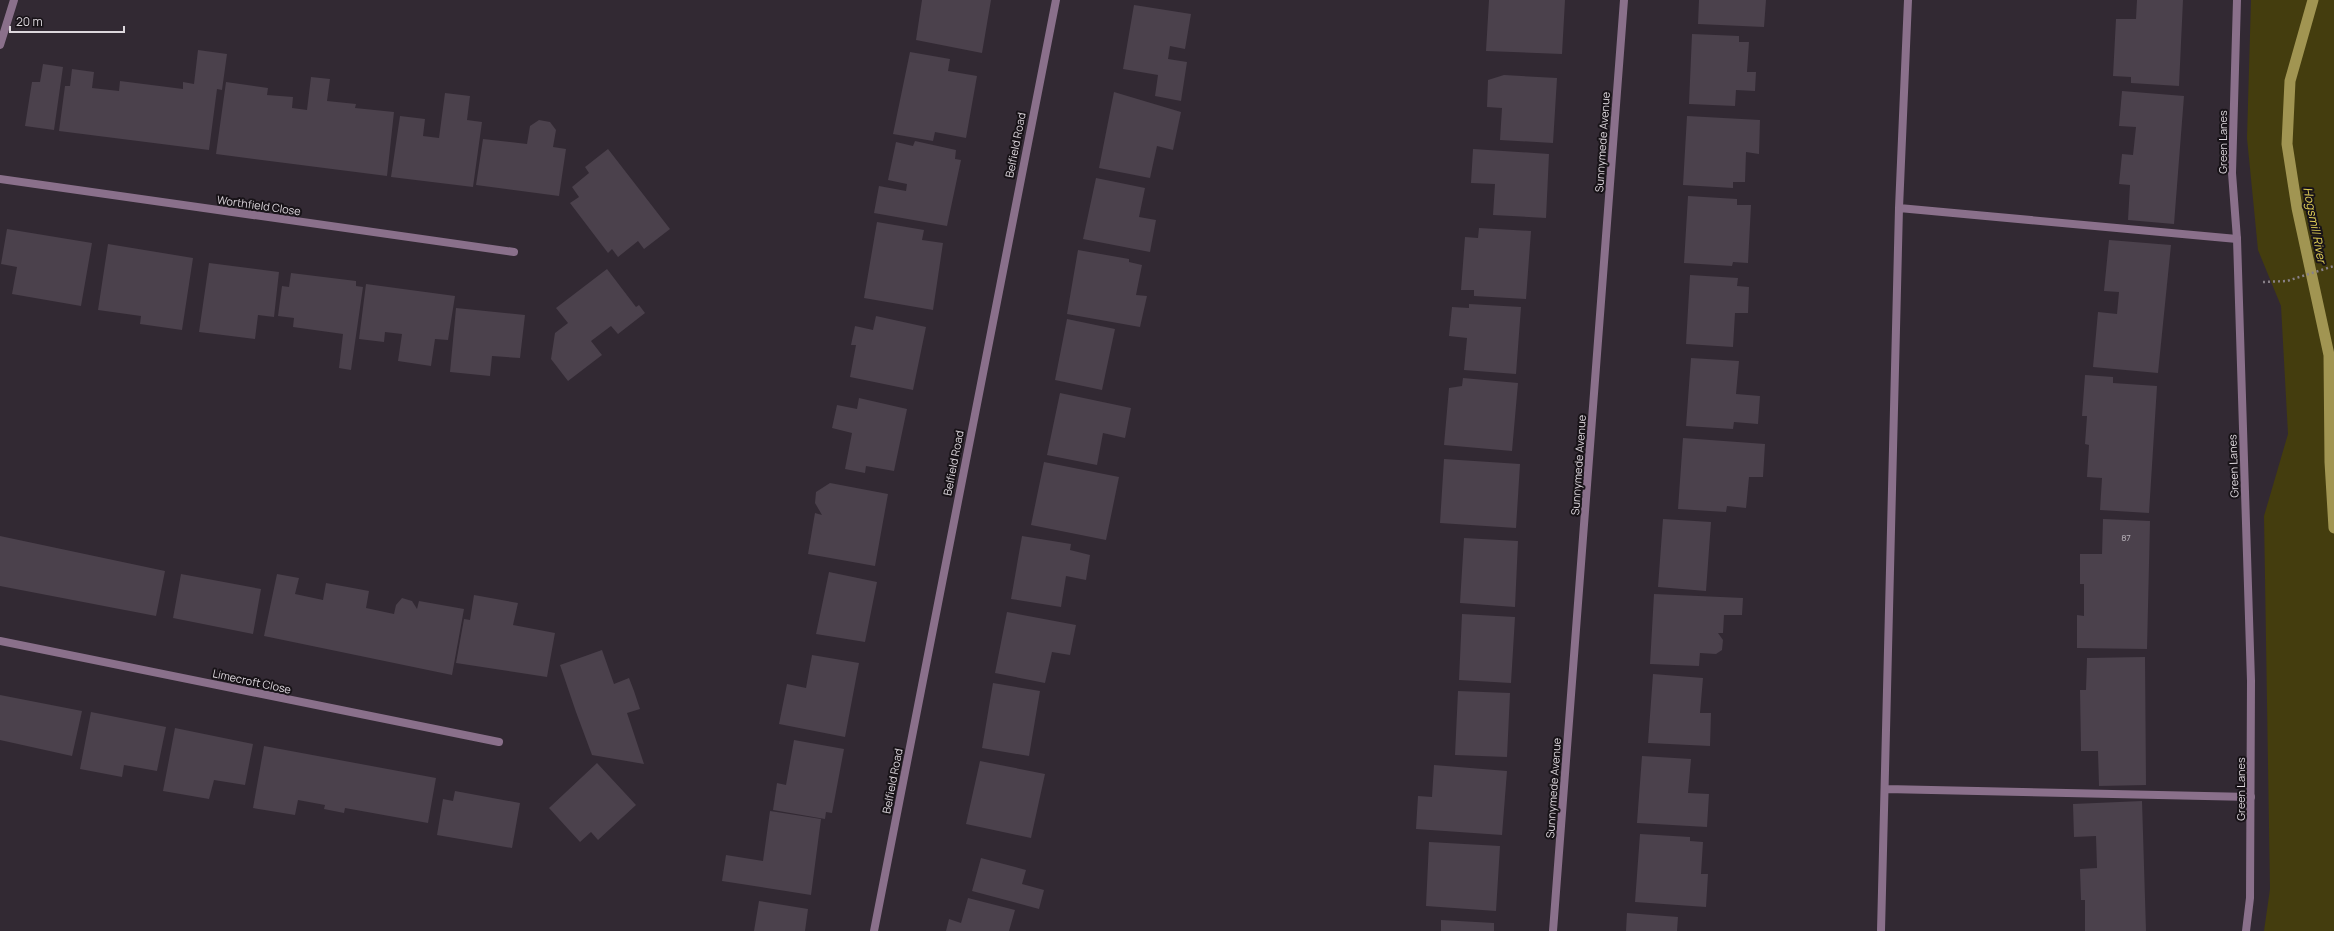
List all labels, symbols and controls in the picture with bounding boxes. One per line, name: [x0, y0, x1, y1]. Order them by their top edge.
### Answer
scale bar: [10, 8, 124, 34]
text: 20 m: [16, 13, 43, 30]
street label: Sunnymede Avenue: [1591, 91, 1613, 193]
street label: Green Lanes: [2215, 110, 2230, 174]
street label: Belfield Road: [1001, 111, 1029, 179]
water label: Hogsmill River: [2299, 185, 2331, 266]
street label: Worthfield Close: [216, 192, 302, 218]
street label: Sunnymede Avenue: [1567, 414, 1589, 516]
street label: Belfield Road: [939, 429, 967, 497]
street label: Green Lanes: [2224, 434, 2242, 498]
house number: 87: [2121, 531, 2131, 544]
street label: Limecroft Close: [211, 665, 293, 697]
street label: Sunnymede Avenue: [1542, 737, 1564, 839]
street label: Belfield Road: [878, 747, 906, 815]
street label: Green Lanes: [2233, 757, 2248, 821]

